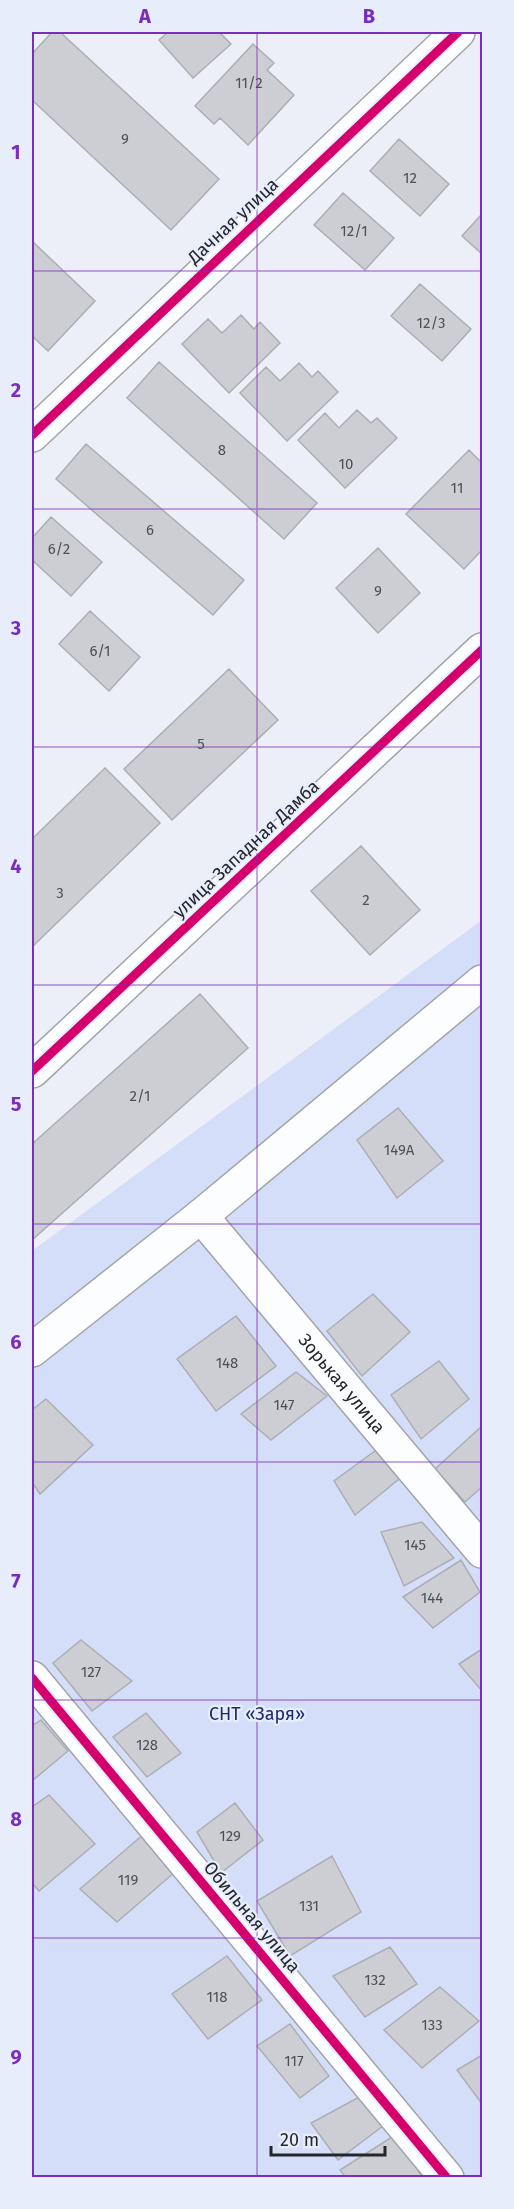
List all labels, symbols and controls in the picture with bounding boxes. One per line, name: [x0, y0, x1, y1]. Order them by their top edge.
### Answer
text: A: [138, 4, 152, 28]
text: B: [363, 4, 375, 28]
house number: 11/2: [235, 74, 263, 92]
house number: 9: [121, 130, 129, 148]
text: 1: [11, 140, 21, 164]
house number: 12: [403, 169, 417, 187]
street label: Дачная улица: [182, 173, 283, 269]
house number: 12/1: [340, 222, 368, 240]
house number: 12/3: [417, 314, 445, 332]
text: 2: [11, 378, 21, 402]
house number: 8: [218, 441, 226, 459]
house number: 10: [339, 455, 353, 473]
house number: 11: [451, 479, 463, 497]
house number: 6: [146, 521, 154, 539]
house number: 6/2: [48, 540, 70, 558]
house number: 9: [374, 582, 382, 600]
text: 3: [10, 616, 21, 640]
house number: 6/1: [89, 642, 111, 660]
house number: 5: [197, 735, 205, 753]
street label: улица Западная Дамба: [168, 775, 324, 923]
text: 4: [10, 854, 22, 878]
house number: 3: [56, 884, 64, 902]
house number: 2: [362, 891, 370, 909]
house number: 2/1: [130, 1087, 150, 1105]
text: 5: [11, 1092, 22, 1116]
house number: 149А: [384, 1141, 415, 1159]
street label: Зорькая улица: [294, 1329, 390, 1438]
text: 6: [10, 1330, 22, 1354]
house number: 148: [216, 1354, 238, 1372]
house number: 147: [274, 1396, 295, 1414]
house number: 145: [404, 1536, 426, 1554]
text: 7: [11, 1569, 21, 1593]
house number: 144: [421, 1589, 443, 1607]
house number: 127: [81, 1663, 102, 1681]
park label: СНТ «Заря»: [209, 1703, 305, 1725]
house number: 128: [136, 1736, 158, 1754]
text: 8: [10, 1807, 22, 1831]
house number: 129: [219, 1827, 241, 1845]
street label: Обильная улица: [199, 1857, 305, 1977]
house number: 119: [118, 1871, 138, 1889]
house number: 131: [299, 1897, 319, 1915]
house number: 132: [364, 1971, 386, 1989]
house number: 118: [206, 1988, 228, 2006]
house number: 133: [421, 2016, 443, 2034]
text: 9: [10, 2045, 22, 2069]
house number: 117: [284, 2052, 304, 2070]
scale bar: [271, 2119, 385, 2157]
text: 20 m: [280, 2129, 319, 2151]

